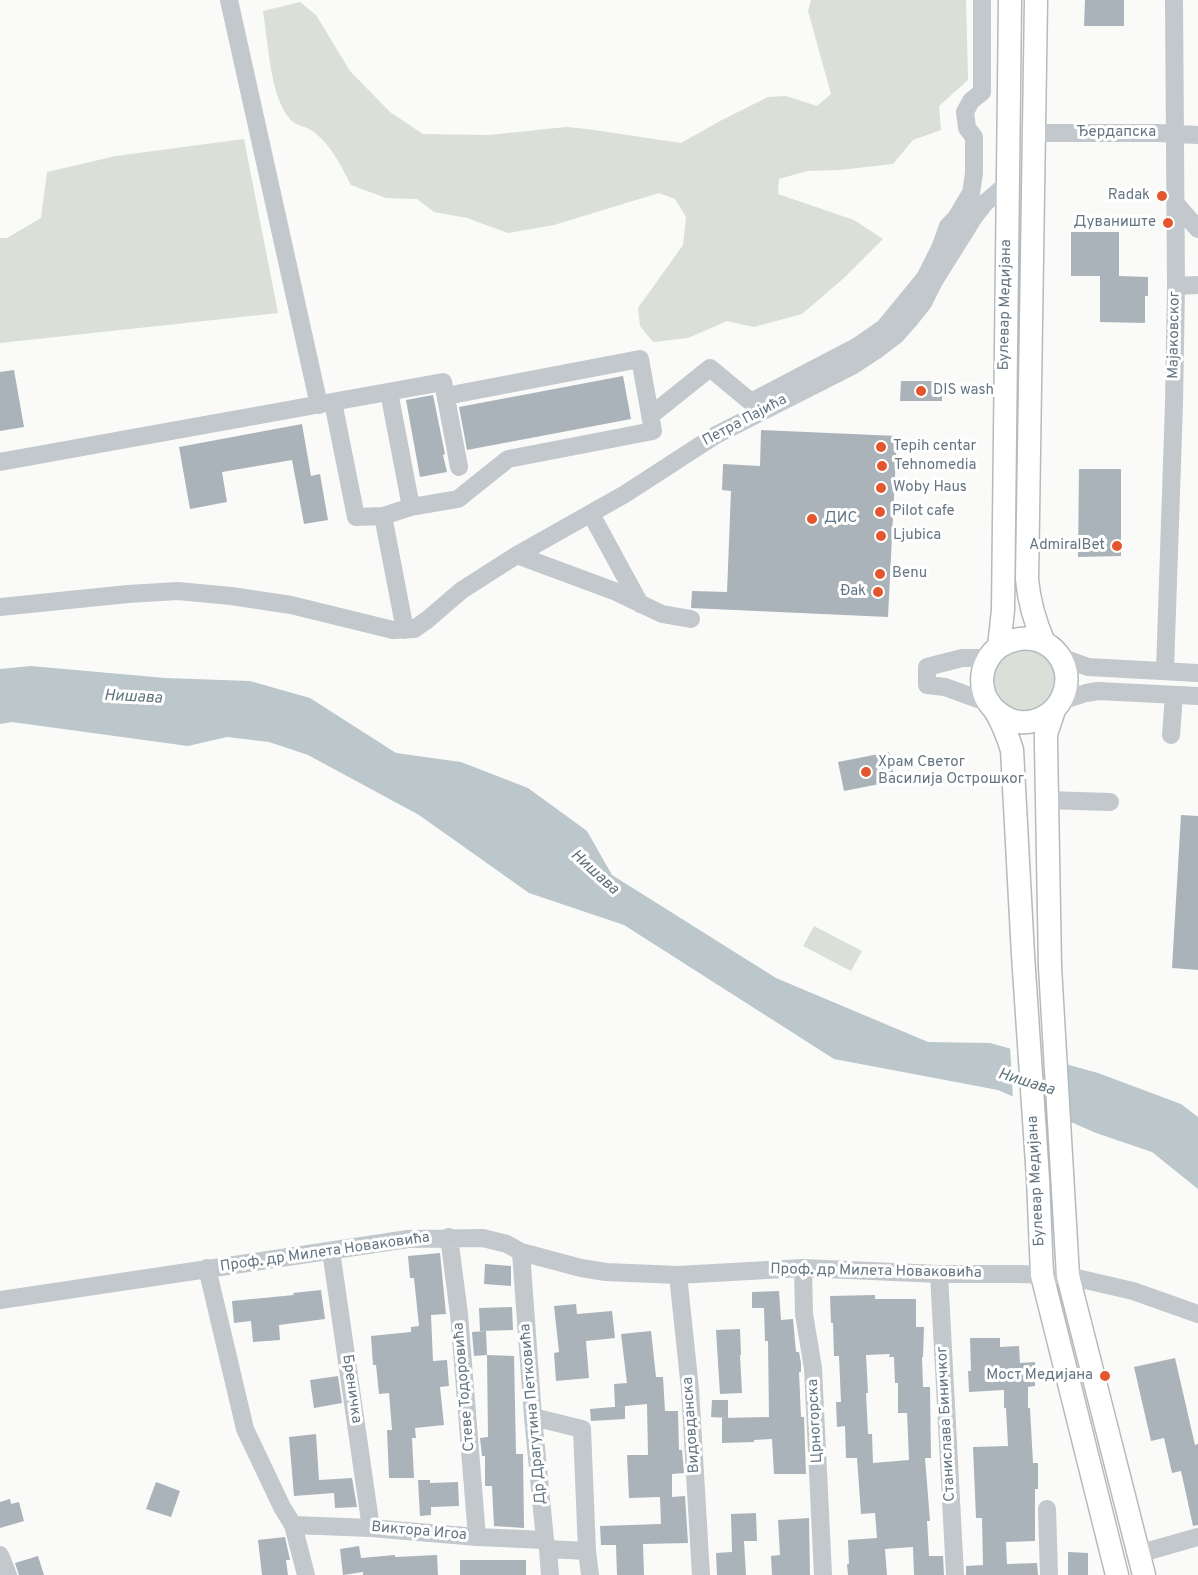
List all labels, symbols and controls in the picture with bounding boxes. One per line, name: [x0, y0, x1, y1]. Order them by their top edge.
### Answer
street label: Ђердапска: [1076, 124, 1156, 142]
place label: Radak: [1108, 187, 1150, 205]
marker: Radak: [1155, 189, 1169, 203]
place label: Дуваниште: [1074, 214, 1156, 232]
marker: Дуваниште: [1161, 216, 1175, 230]
street label: Булевар Медијана: [996, 239, 1016, 371]
street label: Мајаковског: [1165, 291, 1185, 379]
place label: DIS wash: [933, 382, 994, 400]
marker: DIS wash: [914, 384, 928, 398]
street label: Петра Пајића: [700, 391, 790, 451]
place label: Tepih centar: [893, 438, 976, 456]
marker: Tepih centar: [874, 440, 888, 454]
place label: Tehnomedia: [894, 457, 976, 475]
marker: Tehnomedia: [875, 459, 889, 473]
place label: Woby Haus: [893, 479, 967, 497]
marker: Woby Haus: [874, 481, 888, 495]
place label: Pilot cafe: [892, 503, 955, 521]
marker: Pilot cafe: [873, 505, 887, 519]
place label: ДИС: [824, 510, 857, 528]
marker: ДИС: [805, 512, 819, 526]
place label: Ljubica: [893, 527, 941, 545]
marker: Ljubica: [874, 529, 888, 543]
place label: AdmiralBet: [1029, 537, 1105, 555]
marker: AdmiralBet: [1110, 539, 1124, 553]
place label: Benu: [892, 565, 927, 583]
marker: Benu: [873, 567, 887, 581]
place label: Đak: [840, 583, 866, 601]
marker: Đak: [871, 585, 885, 599]
water label: Нишава: [103, 687, 163, 709]
place label: Храм Светог Василија Острошког: [878, 754, 1024, 789]
marker: Храм Светог Василија Острошког: [859, 765, 873, 779]
water label: Нишава: [566, 846, 622, 900]
water label: Нишава: [995, 1065, 1057, 1101]
street label: Булевар Медијана: [1025, 1115, 1049, 1247]
street label: Проф. др Милета Новаковића: [219, 1229, 431, 1277]
street label: Проф. др Милета Новаковића: [770, 1261, 982, 1283]
street label: Стеве Тодоровића: [450, 1322, 480, 1452]
street label: Др Драгутина Петковића: [517, 1323, 551, 1505]
street label: Станислава Биничког: [934, 1346, 960, 1502]
street label: Бреничка: [337, 1353, 365, 1425]
place label: Мост Медијана: [986, 1367, 1093, 1385]
marker: Мост Медијана: [1098, 1369, 1112, 1383]
street label: Видовданска: [680, 1376, 704, 1474]
street label: Црногорска: [805, 1378, 827, 1464]
street label: Виктора Игоа: [370, 1519, 468, 1545]

